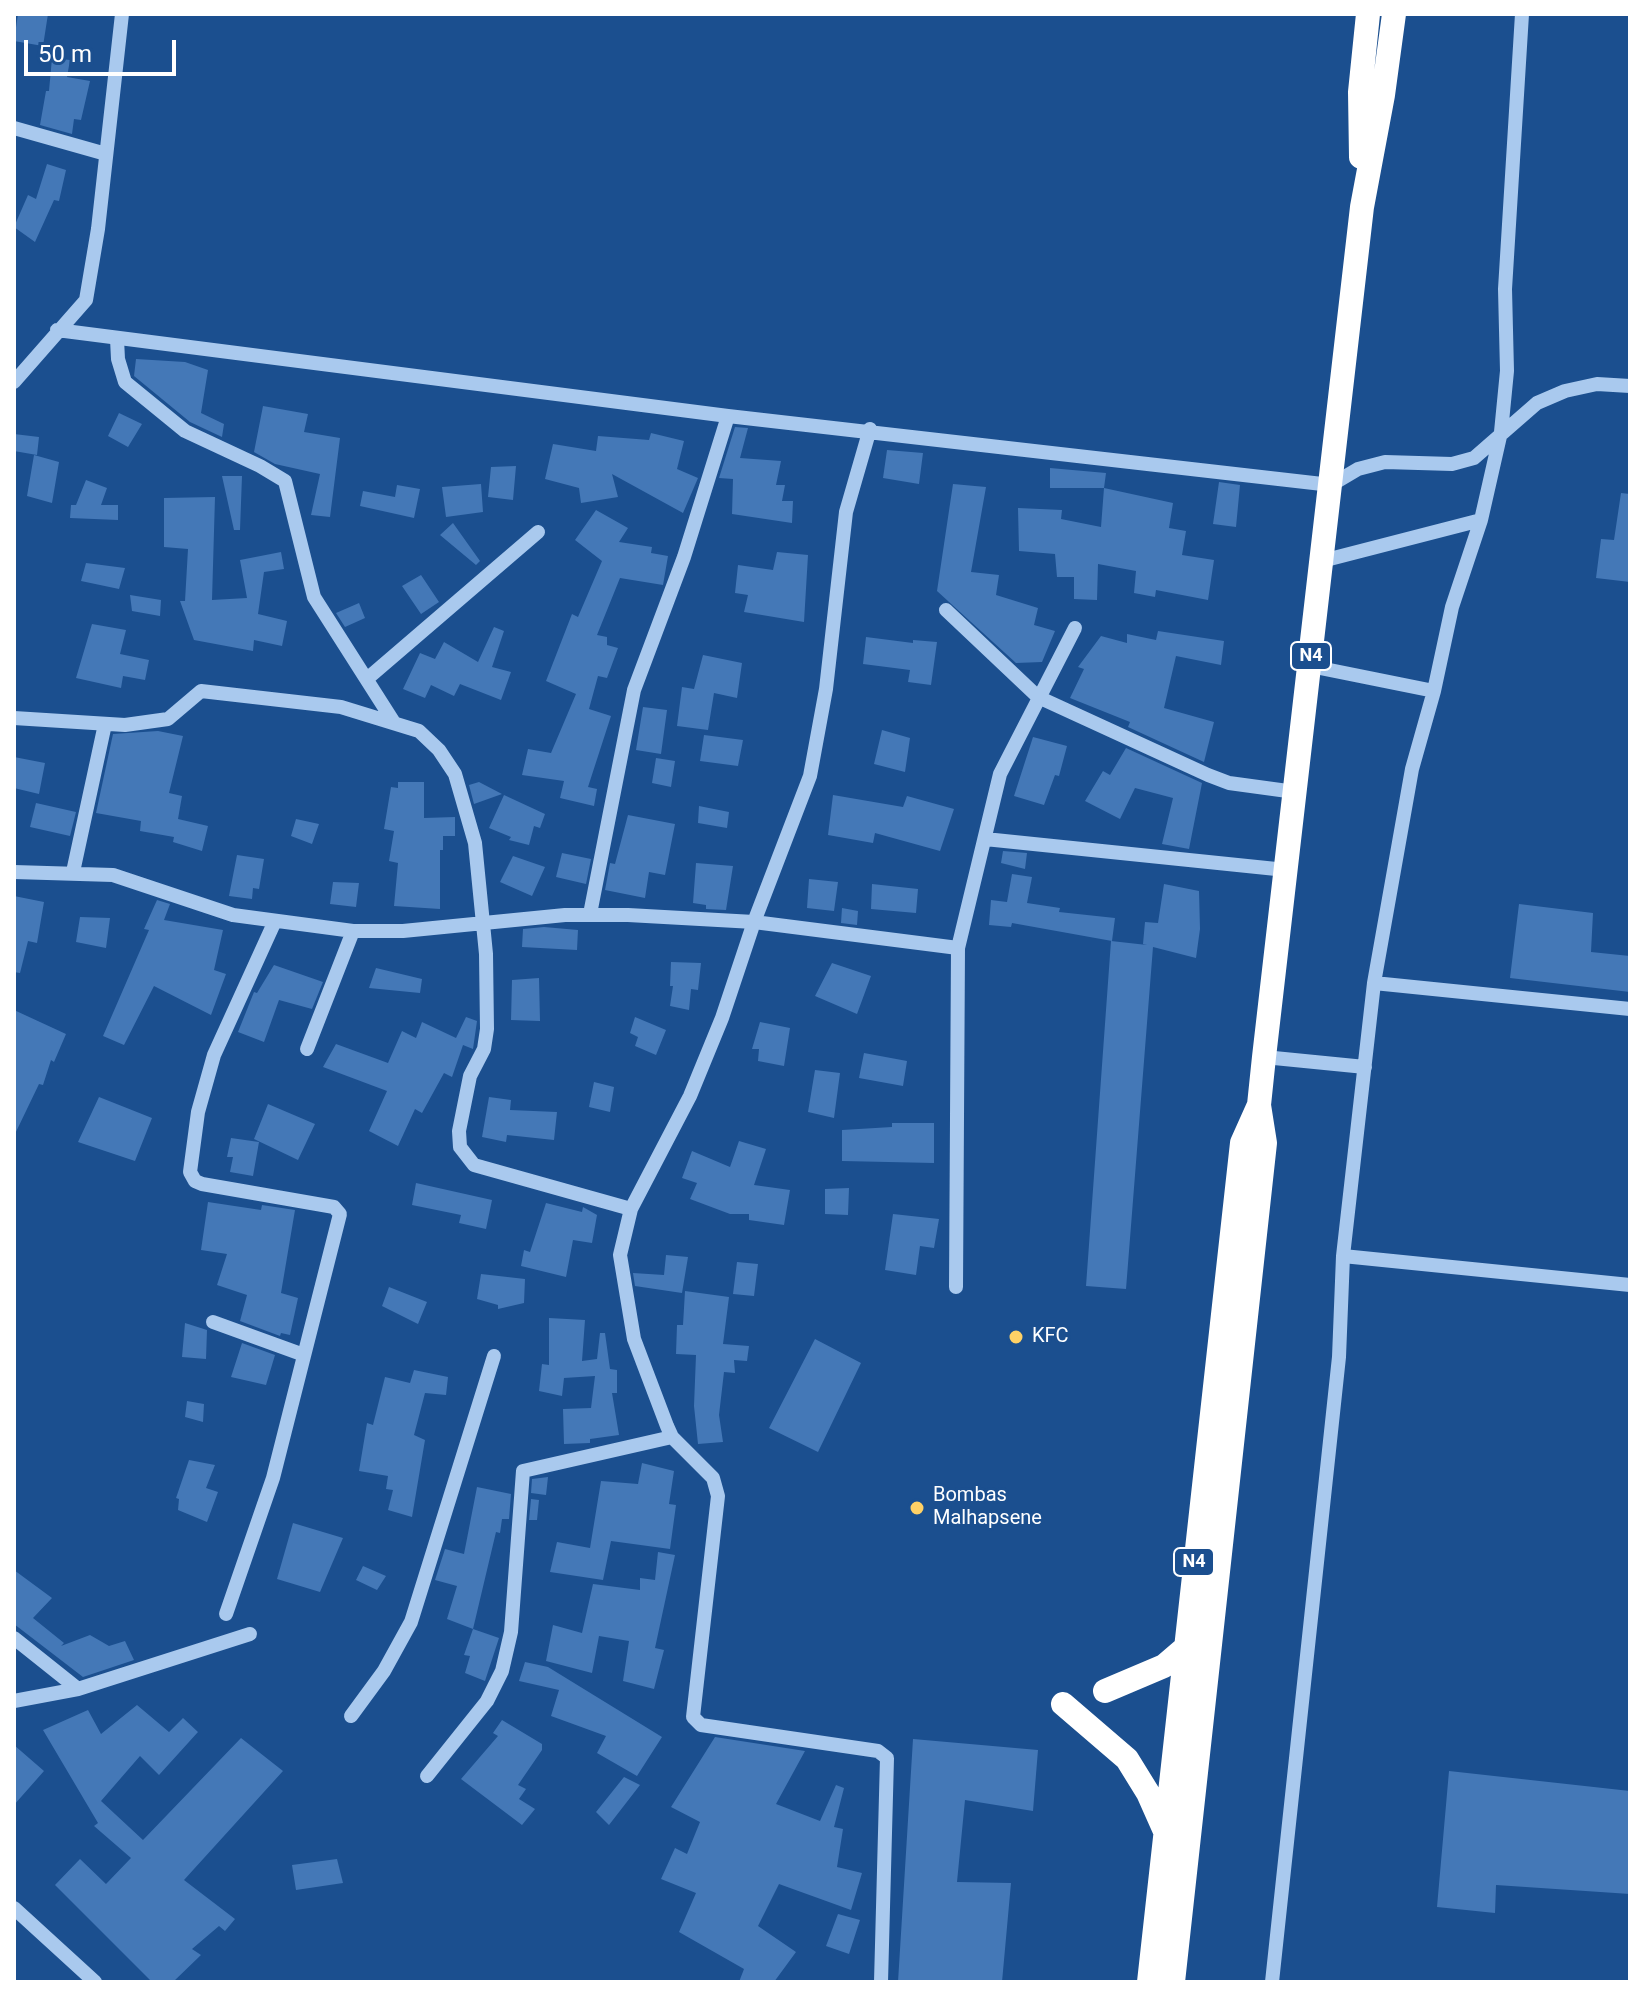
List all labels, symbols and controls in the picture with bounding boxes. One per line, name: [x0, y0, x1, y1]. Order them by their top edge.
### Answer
scale bar: [28, 24, 180, 74]
text: 50 m: [38, 40, 92, 68]
road number: N4: [1291, 642, 1331, 670]
place label: KFC: [1032, 1325, 1069, 1349]
marker: KFC: [1007, 1328, 1025, 1346]
place label: Bombas Malhapsene: [933, 1484, 1042, 1531]
marker: Bombas Malhapsene: [908, 1499, 926, 1517]
road number: N4: [1174, 1548, 1214, 1576]

